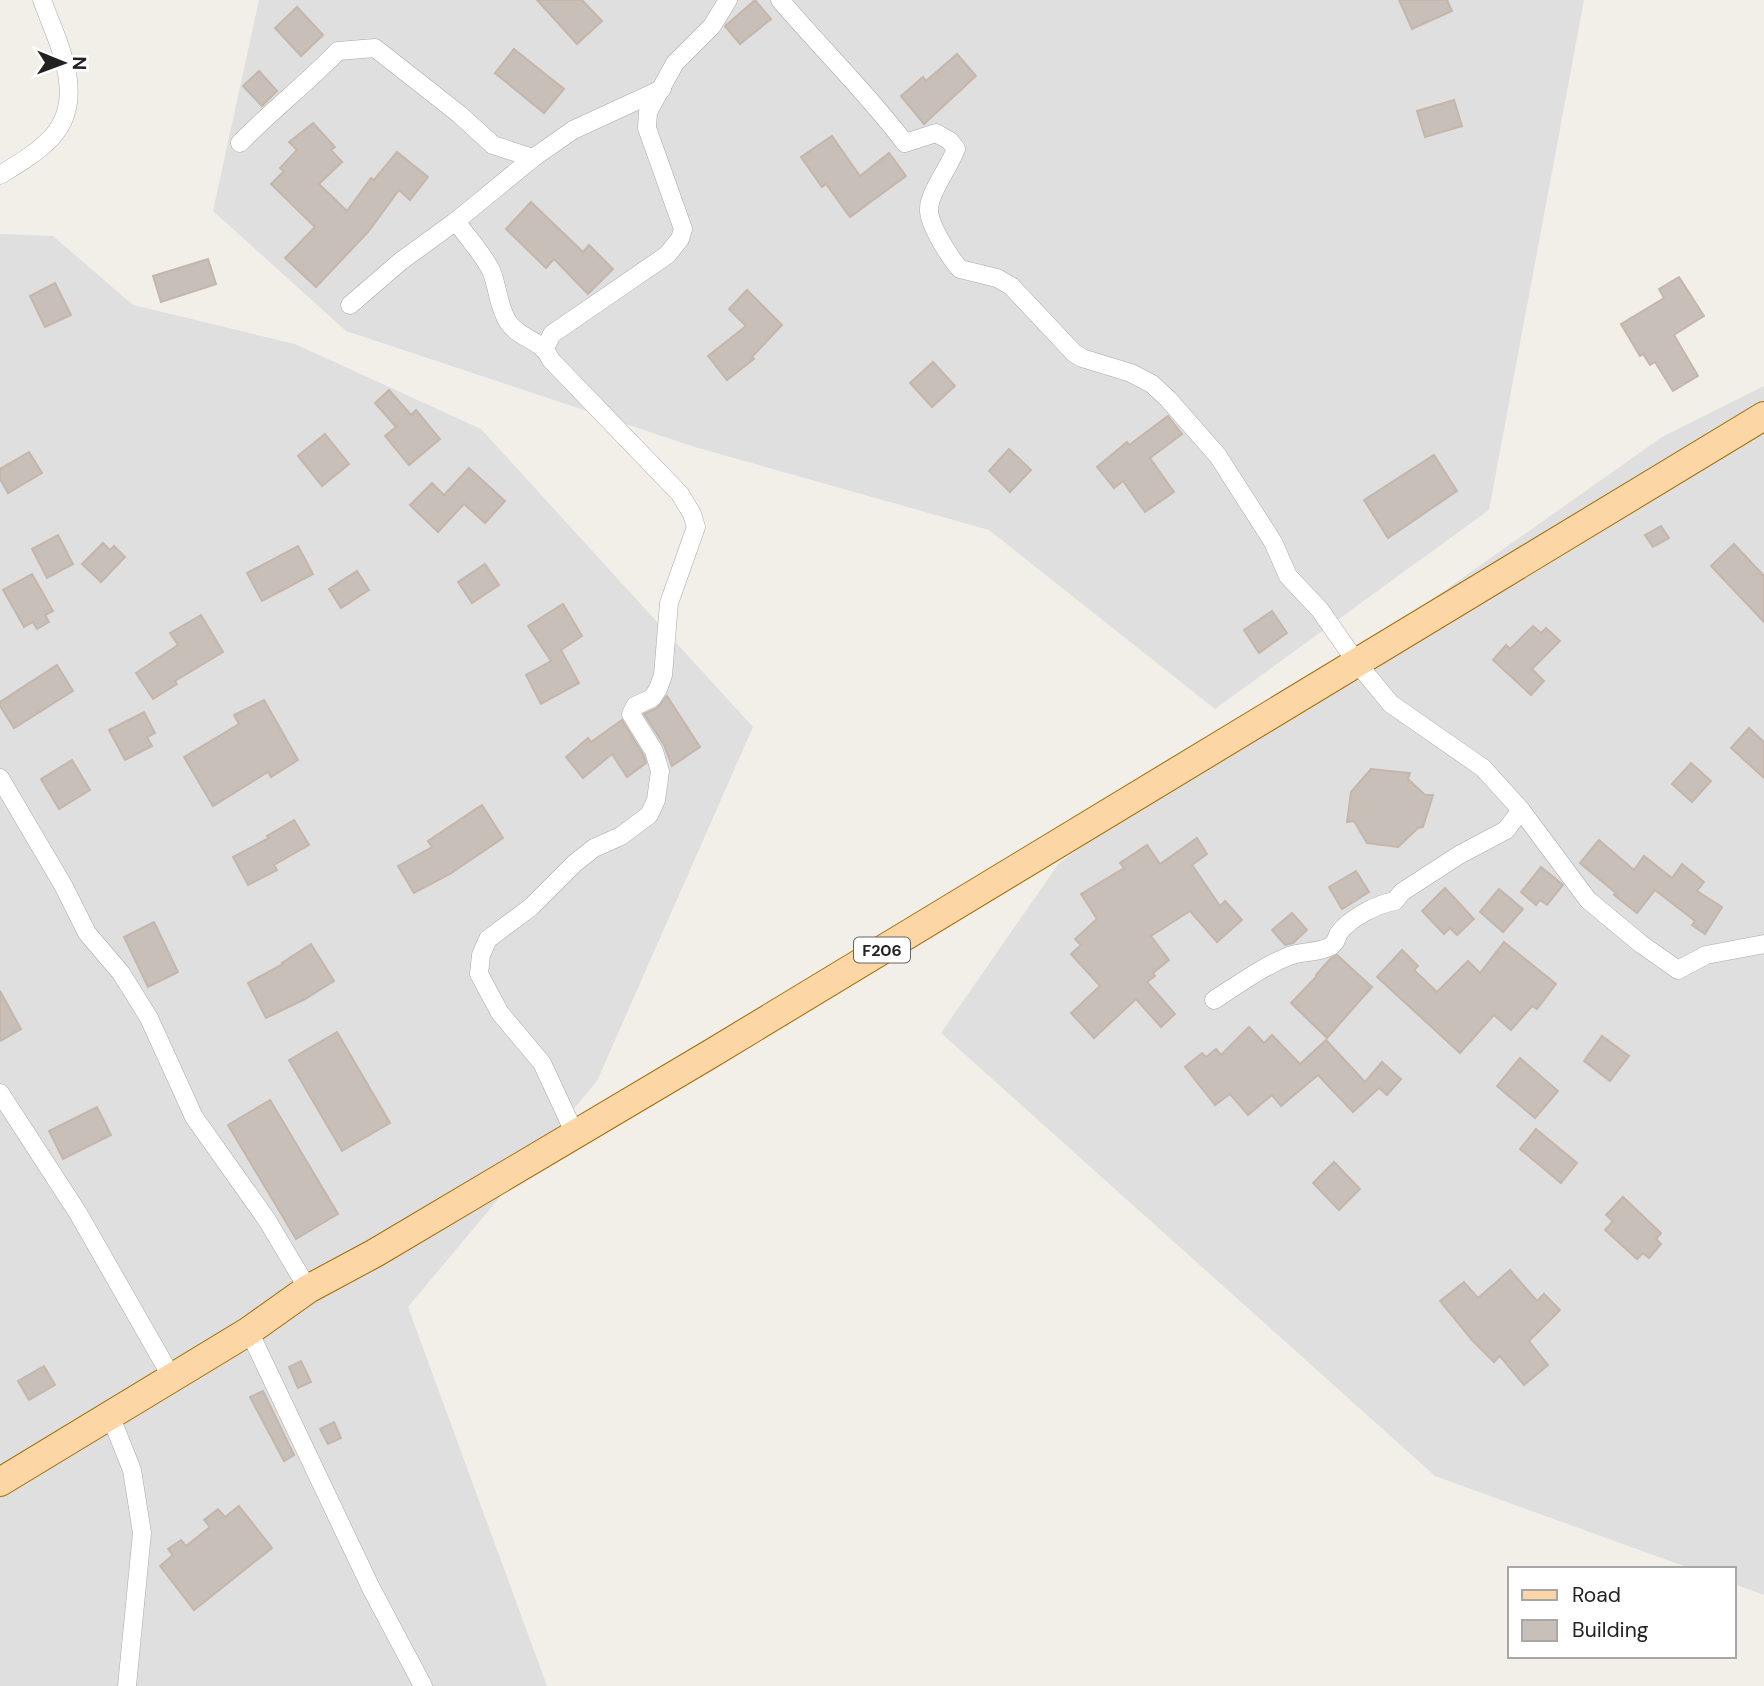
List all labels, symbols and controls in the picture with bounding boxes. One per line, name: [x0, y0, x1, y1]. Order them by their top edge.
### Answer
north arrow: [28, 28, 98, 98]
text: N: [67, 56, 92, 70]
road number: F206: [854, 938, 910, 962]
legend: [1508, 1567, 1736, 1658]
text: Road: [1572, 1581, 1621, 1609]
text: Building: [1572, 1616, 1649, 1644]

